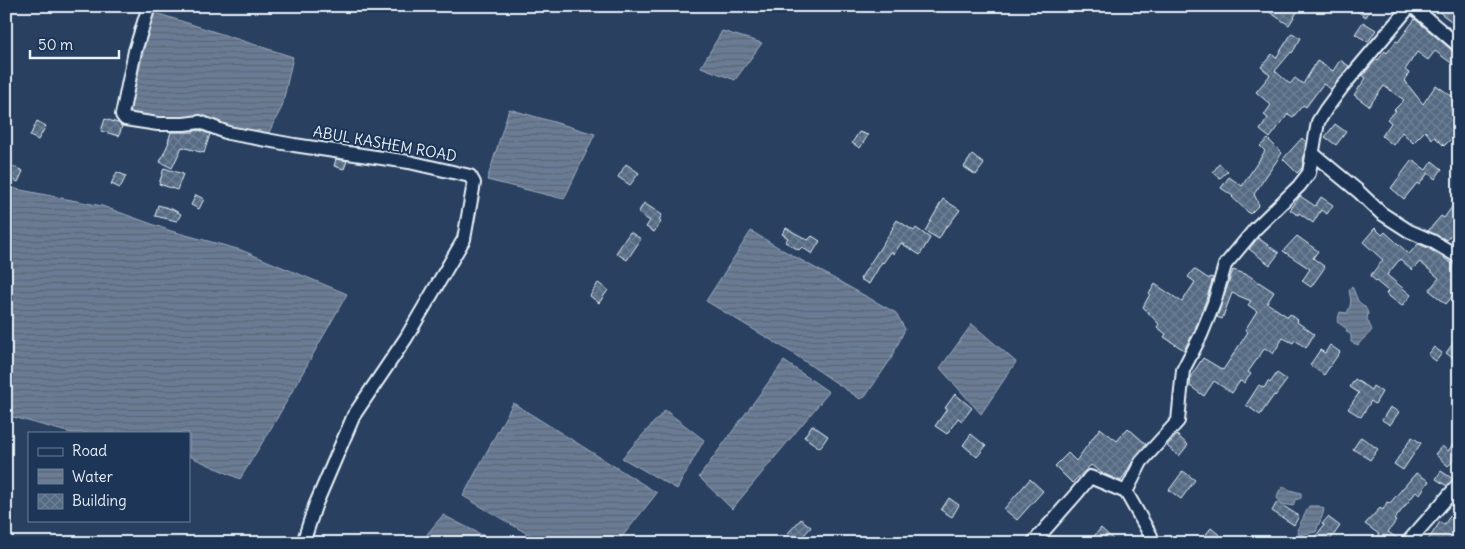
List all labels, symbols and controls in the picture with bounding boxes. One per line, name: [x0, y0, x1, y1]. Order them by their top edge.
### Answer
scale bar: [30, 28, 119, 60]
text: 50 m: [38, 35, 73, 54]
street label: ABUL KASHEM ROAD: [312, 122, 458, 165]
legend: [28, 432, 190, 522]
text: Road: [72, 441, 107, 460]
text: Water: [72, 467, 113, 486]
text: Building: [72, 491, 127, 510]

